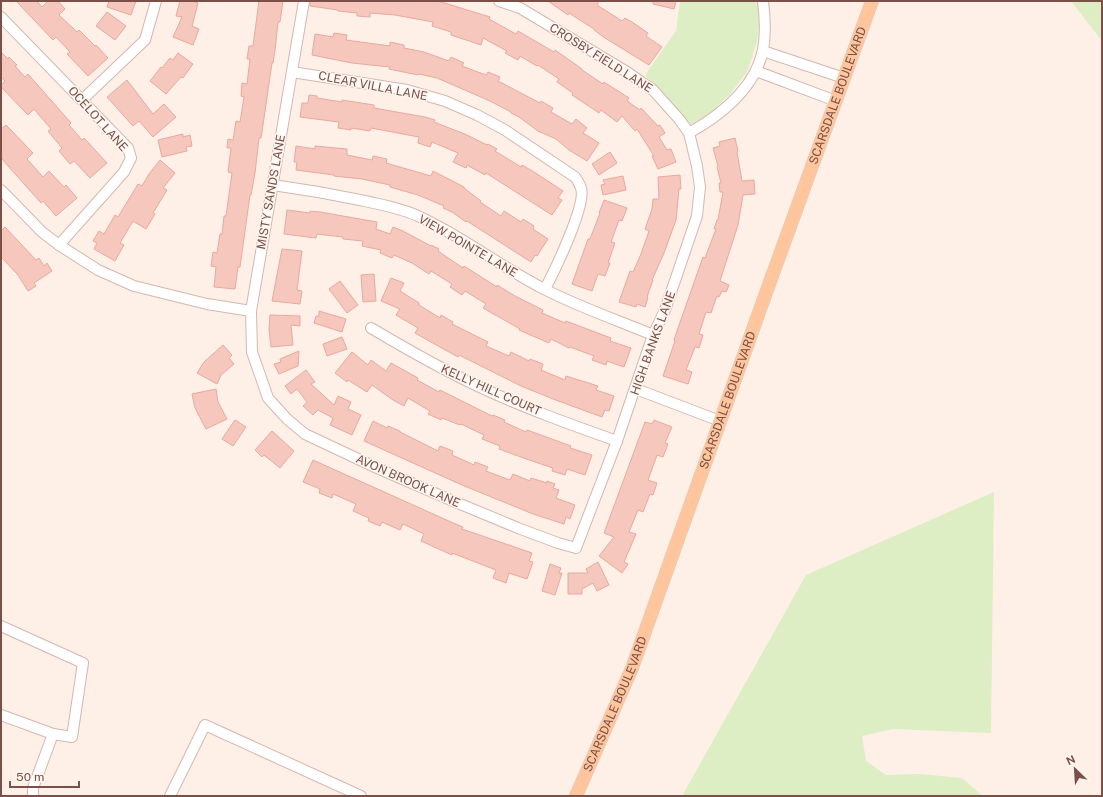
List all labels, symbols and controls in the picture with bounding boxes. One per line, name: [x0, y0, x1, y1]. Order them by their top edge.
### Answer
street label: CROSBY FIELD LANE: [547, 21, 655, 95]
street label: SCARSDALE BOULEVARD: [806, 25, 869, 166]
street label: CLEAR VILLA LANE: [317, 69, 429, 103]
street label: OCELOT LANE: [65, 84, 131, 154]
street label: MISTY SANDS LANE: [254, 134, 288, 250]
street label: VIEW POINTE LANE: [416, 212, 520, 280]
street label: HIGH BANKS LANE: [628, 289, 678, 397]
street label: SCARSDALE BOULEVARD: [697, 329, 759, 471]
street label: KELLY HILL COURT: [439, 362, 543, 418]
street label: AVON BROOK LANE: [354, 452, 462, 510]
street label: SCARSDALE BOULEVARD: [581, 635, 650, 774]
north arrow: [1055, 749, 1095, 789]
text: N: [1064, 753, 1077, 767]
scale bar: [10, 763, 79, 789]
text: 50 m: [16, 770, 44, 784]

